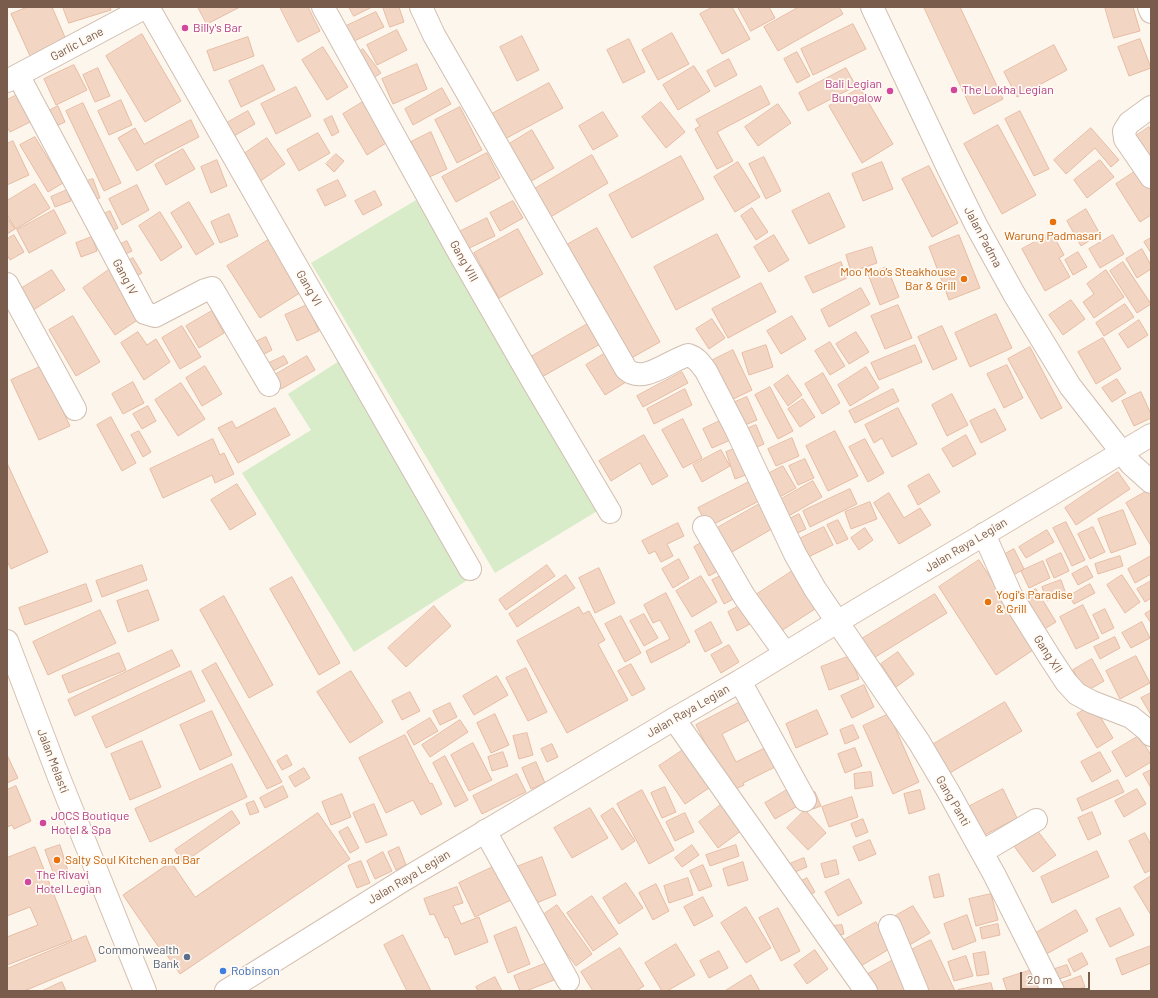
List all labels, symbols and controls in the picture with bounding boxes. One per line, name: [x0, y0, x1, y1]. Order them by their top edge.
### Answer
place label: Billy's Bar: [193, 21, 242, 35]
marker: Billy's Bar: [180, 23, 190, 33]
street label: Garlic Lane: [48, 24, 106, 64]
place label: Bali Legian Bungalow: [825, 77, 882, 105]
place label: The Lokha Legian: [962, 83, 1054, 97]
marker: The Lokha Legian: [949, 85, 959, 95]
marker: Bali Legian Bungalow: [885, 86, 895, 96]
street label: Jalan Padma: [961, 204, 1005, 270]
marker: Warung Padmasari: [1048, 217, 1058, 227]
place label: Warung Padmasari: [1004, 229, 1102, 243]
street label: Gang VIII: [447, 238, 481, 284]
street label: Gang IV: [110, 256, 140, 298]
place label: Moo Moo’s Steakhouse Bar & Grill: [840, 265, 956, 293]
street label: Gang VI: [293, 268, 325, 308]
marker: Moo Moo’s Steakhouse Bar & Grill: [959, 274, 969, 284]
street label: Jalan Raya Legian: [922, 515, 1010, 575]
place label: Yogi's Paradise & Grill: [996, 588, 1073, 616]
marker: Yogi's Paradise & Grill: [983, 597, 993, 607]
street label: Gang XII: [1031, 632, 1065, 676]
street label: Jalan Raya Legian: [644, 681, 732, 741]
street label: Jalan Melasti: [34, 727, 72, 795]
street label: Gang Panti: [933, 773, 973, 829]
place label: JOCS Boutique Hotel & Spa: [51, 809, 129, 837]
marker: JOCS Boutique Hotel & Spa: [38, 818, 48, 828]
street label: Jalan Raya Legian: [365, 847, 453, 907]
place label: Salty Soul Kitchen and Bar: [65, 853, 200, 867]
marker: Salty Soul Kitchen and Bar: [52, 855, 62, 865]
place label: The Rivavi Hotel Legian: [36, 868, 101, 896]
marker: The Rivavi Hotel Legian: [23, 877, 33, 887]
place label: Commonwealth Bank: [98, 943, 179, 971]
marker: Commonwealth Bank: [182, 952, 192, 962]
place label: Robinson: [231, 964, 280, 978]
scale bar: [1022, 964, 1092, 990]
marker: Robinson: [218, 966, 228, 976]
text: 20 m: [1027, 972, 1053, 986]

